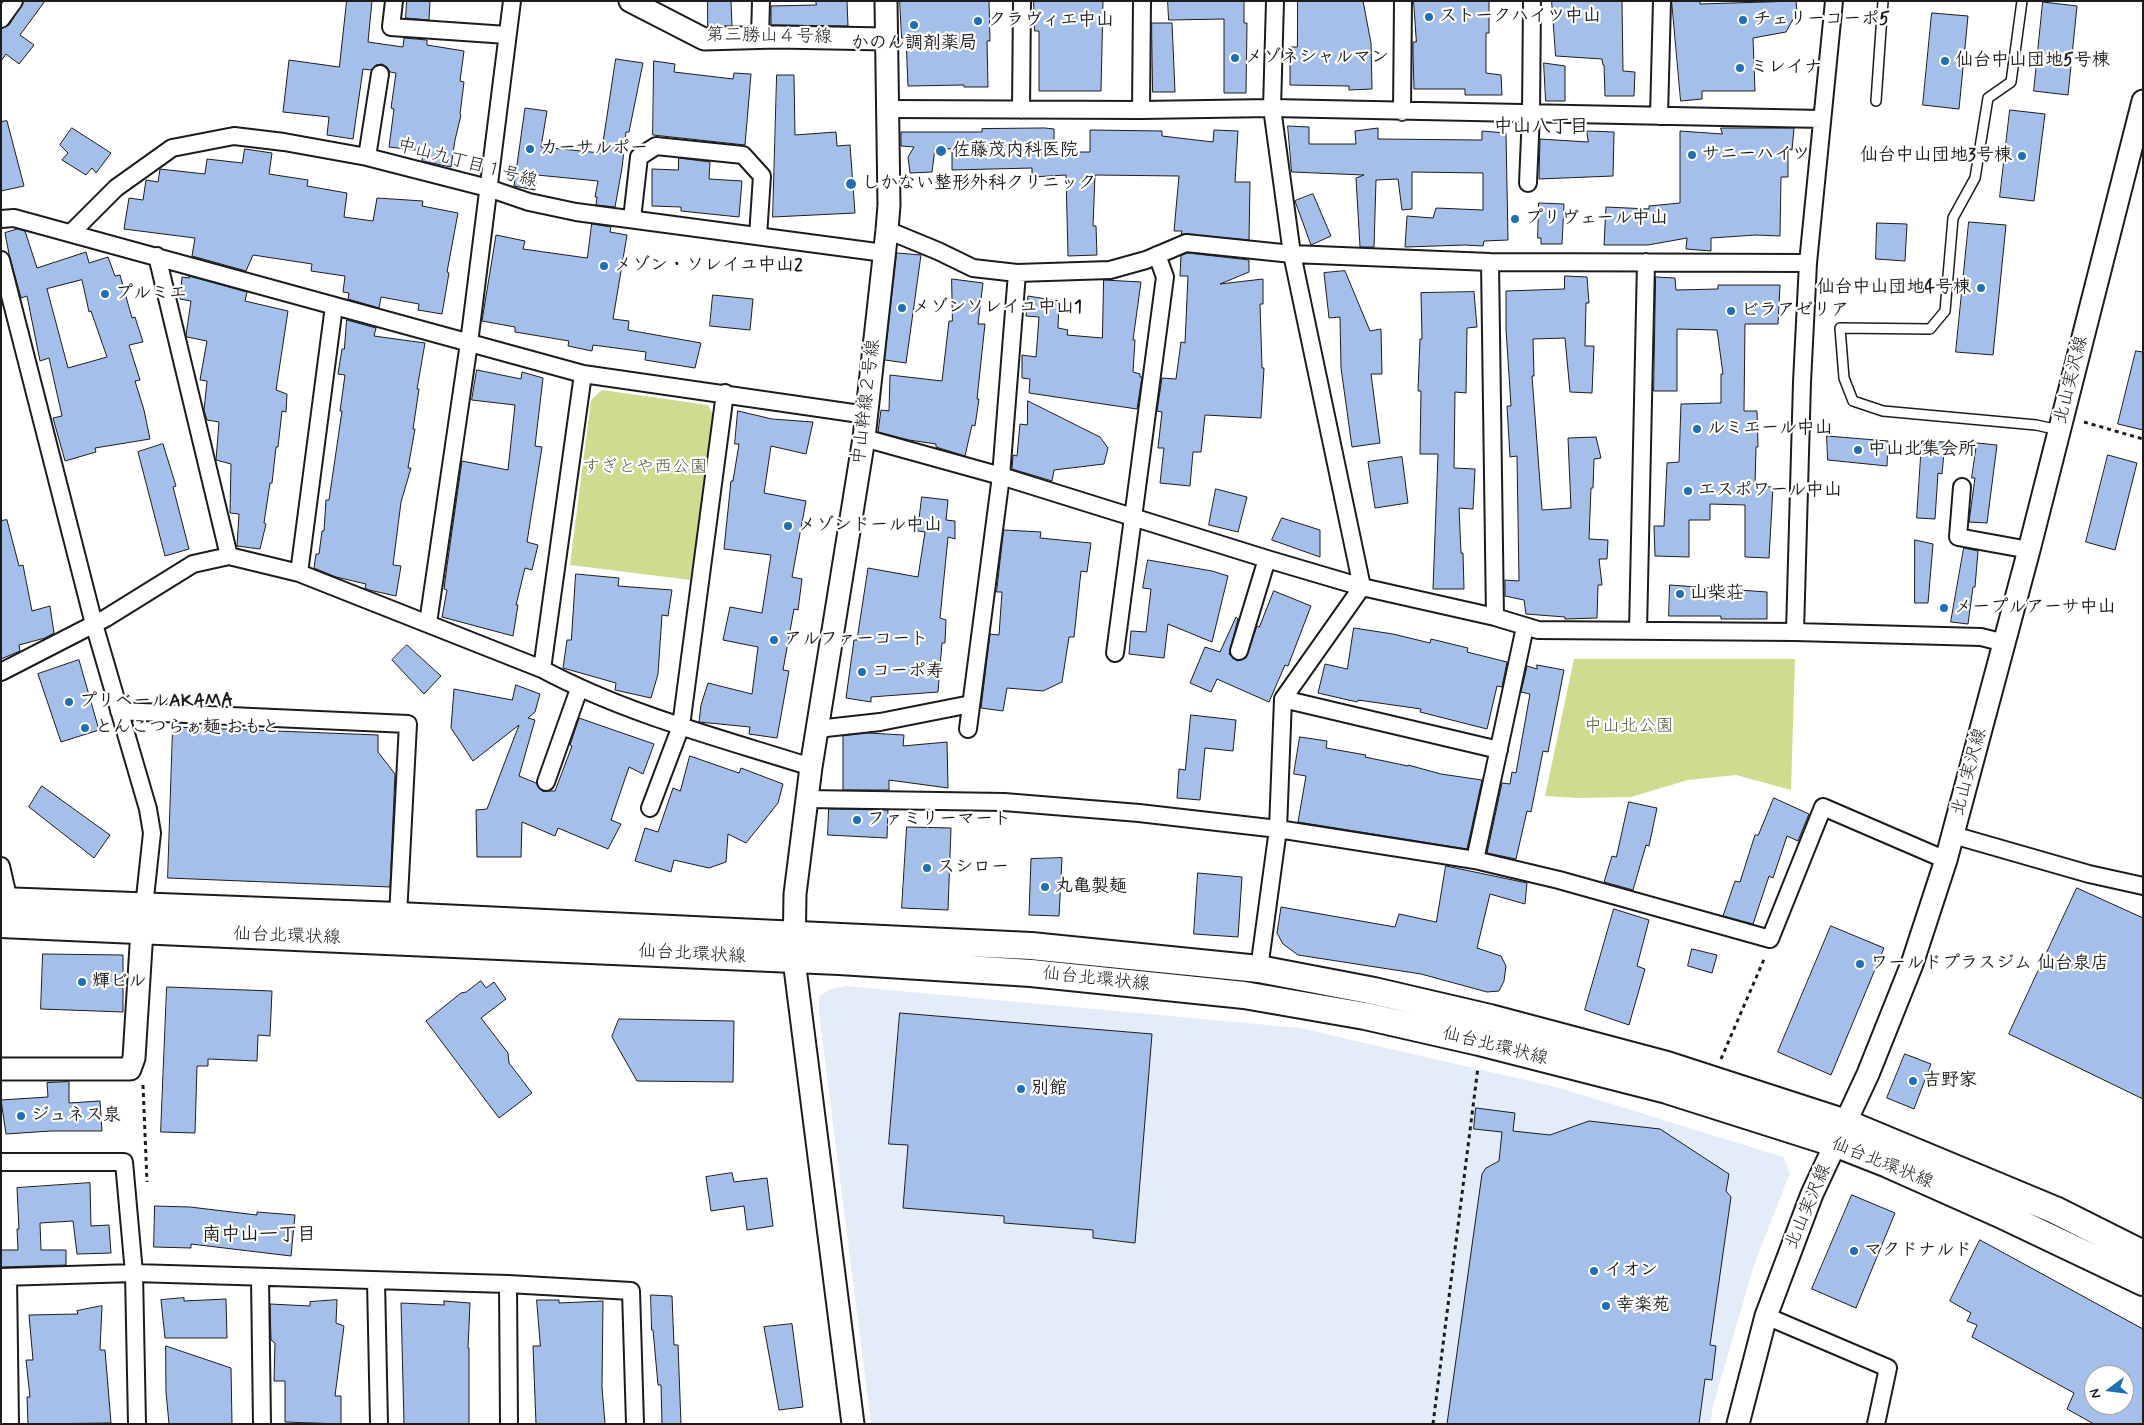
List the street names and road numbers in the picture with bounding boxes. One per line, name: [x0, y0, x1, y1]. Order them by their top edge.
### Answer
street label: 第三勝山４号線: [706, 25, 832, 49]
street label: 中山九丁目１号線: [395, 135, 539, 193]
street label: 北山実沢線: [2051, 334, 2093, 426]
street label: 中山幹線２号線: [849, 338, 885, 466]
street label: 北山実沢線: [1948, 726, 1992, 818]
street label: 仙台北環状線: [233, 924, 341, 950]
street label: 仙台北環状線: [638, 941, 746, 969]
street label: 仙台北環状線: [1041, 964, 1151, 996]
street label: 仙台北環状線: [1440, 1023, 1550, 1071]
street label: 仙台北環状線: [1828, 1134, 1936, 1194]
street label: 北山実沢線: [1781, 1161, 1837, 1253]

